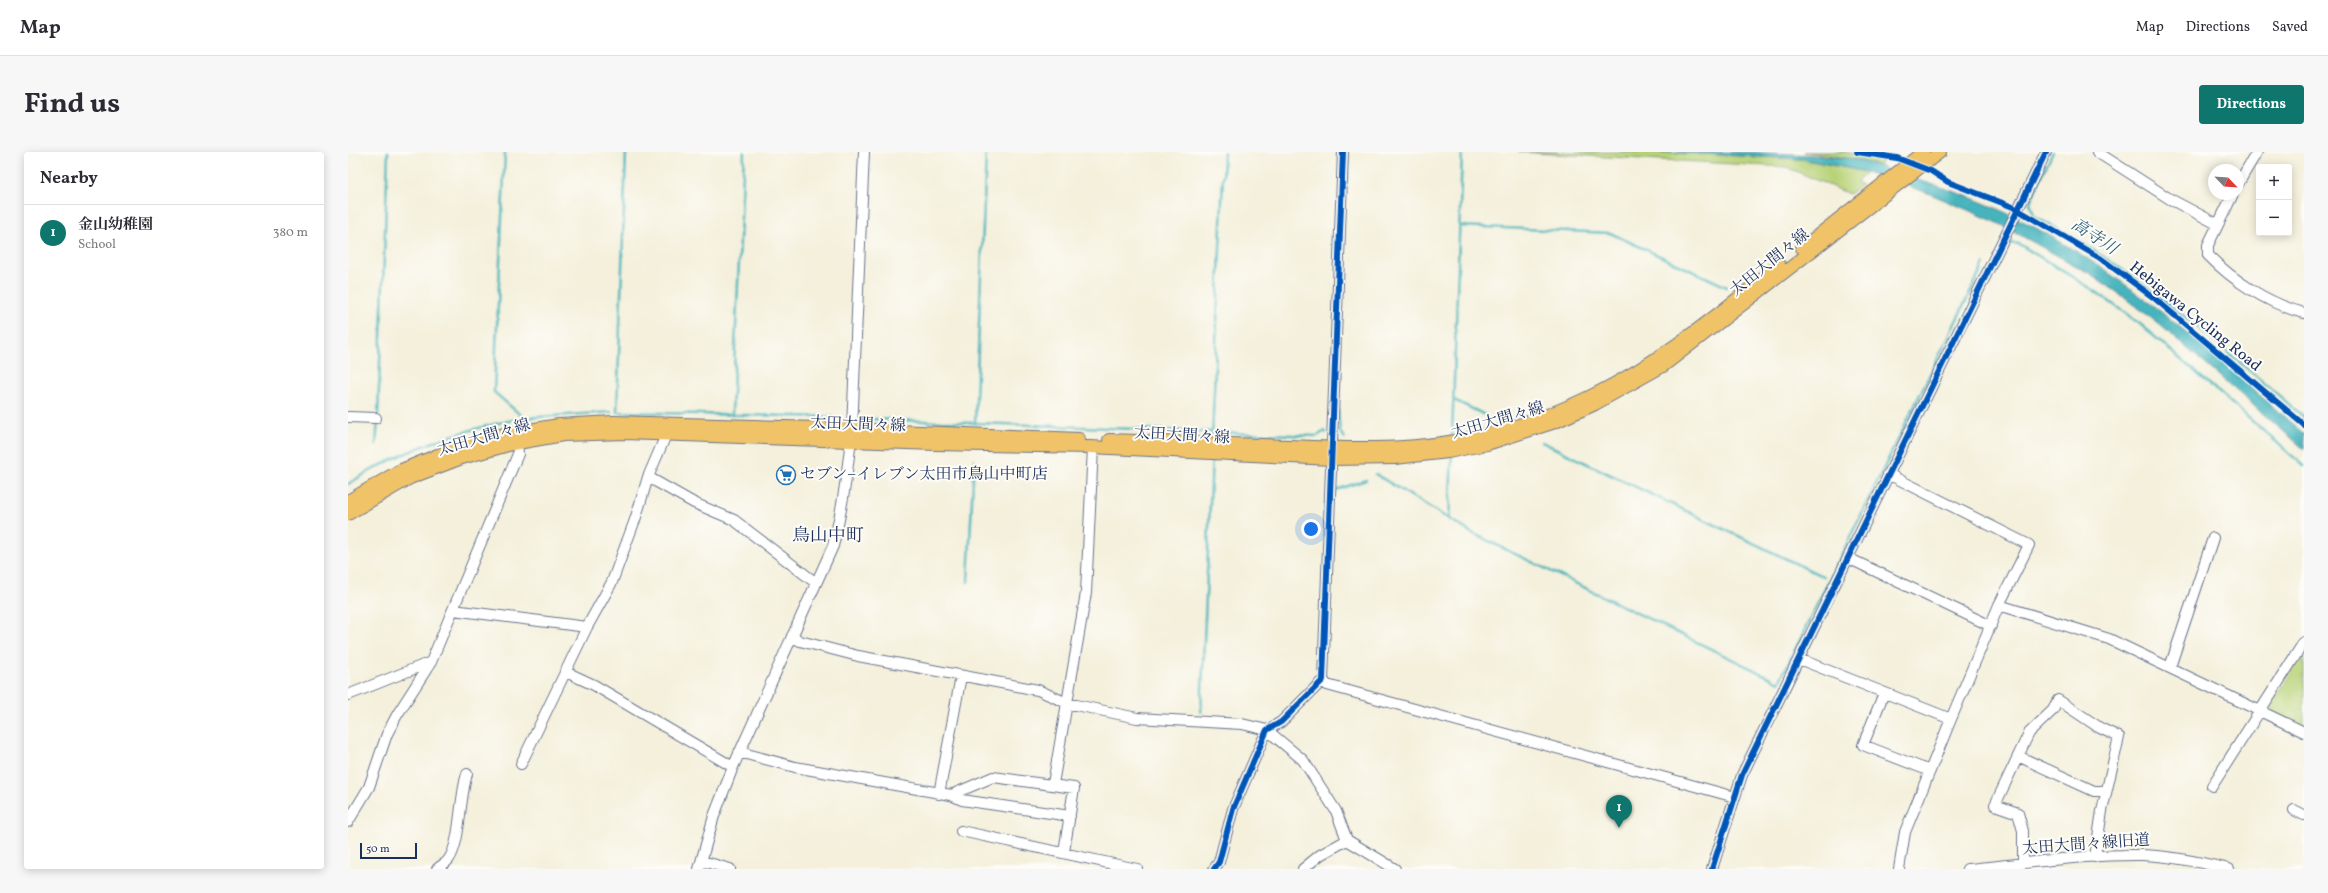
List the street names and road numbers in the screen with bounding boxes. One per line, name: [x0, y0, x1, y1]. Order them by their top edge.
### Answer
street label: 太田大間々線: [1726, 224, 1814, 302]
street label: Hebigawa Cycling Road: [2124, 257, 2266, 377]
street label: 太田大間々線: [1449, 397, 1547, 445]
street label: 太田大間々線: [810, 412, 906, 438]
street label: 太田大間々線: [435, 414, 533, 462]
street label: 太田大間々線: [1133, 423, 1231, 449]
street label: 太田大間々線旧道: [2021, 830, 2151, 860]

